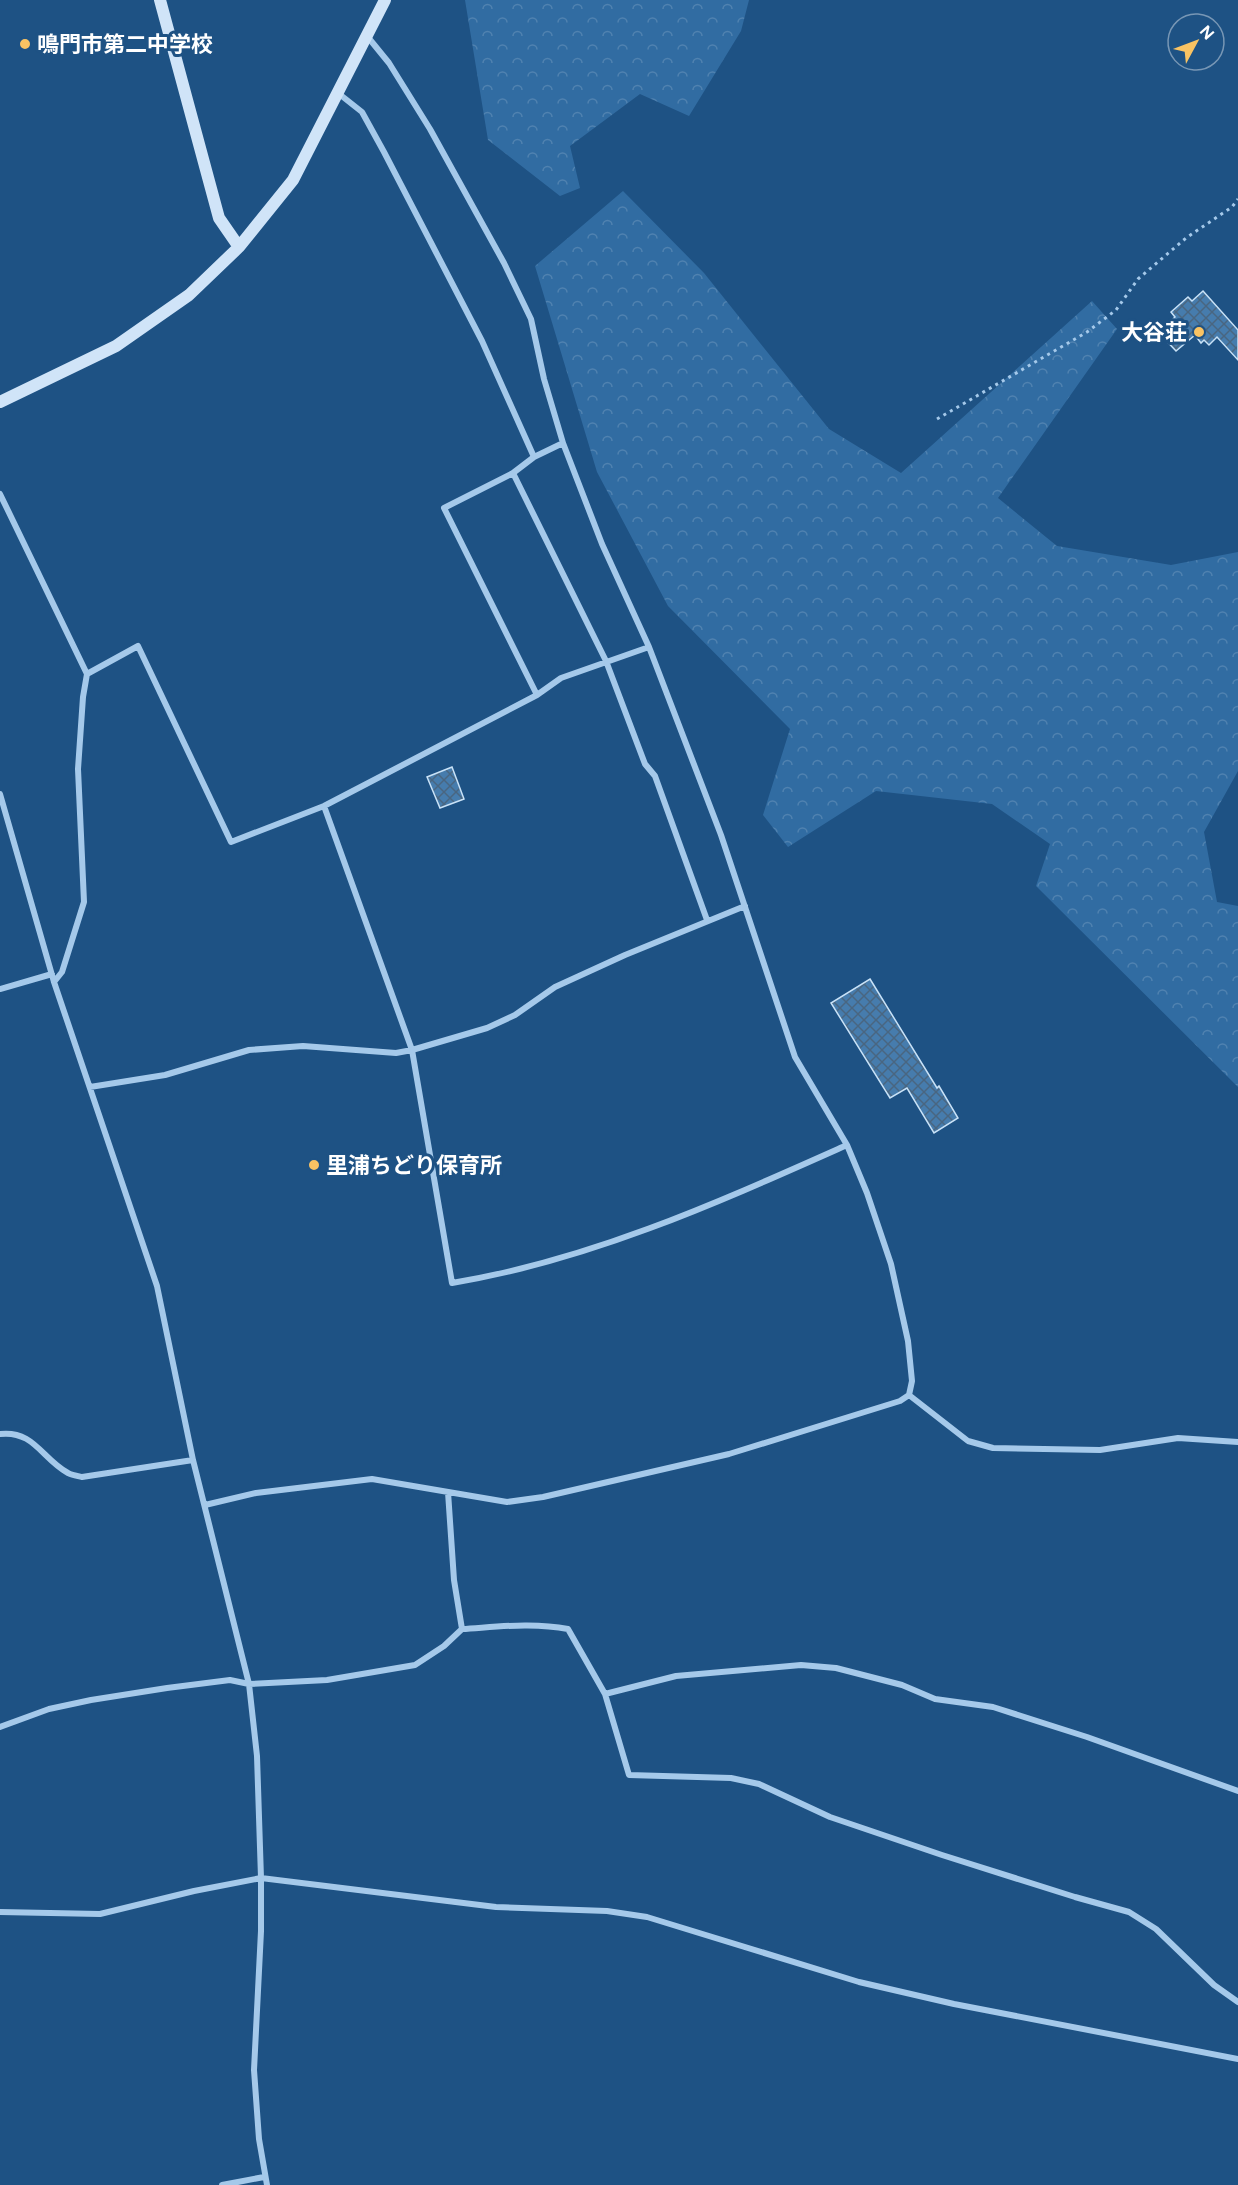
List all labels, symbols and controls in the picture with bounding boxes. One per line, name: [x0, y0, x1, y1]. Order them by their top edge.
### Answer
north arrow: [1166, 12, 1226, 72]
text: N: [1196, 22, 1218, 43]
place label: 鳴門市第二中学校: [37, 31, 213, 58]
marker: 鳴門市第二中学校: [18, 37, 32, 51]
place label: 大谷荘: [1121, 319, 1187, 346]
marker: 大谷荘: [1192, 325, 1206, 339]
place label: 里浦ちどり保育所: [326, 1152, 502, 1179]
marker: 里浦ちどり保育所: [307, 1158, 321, 1172]

